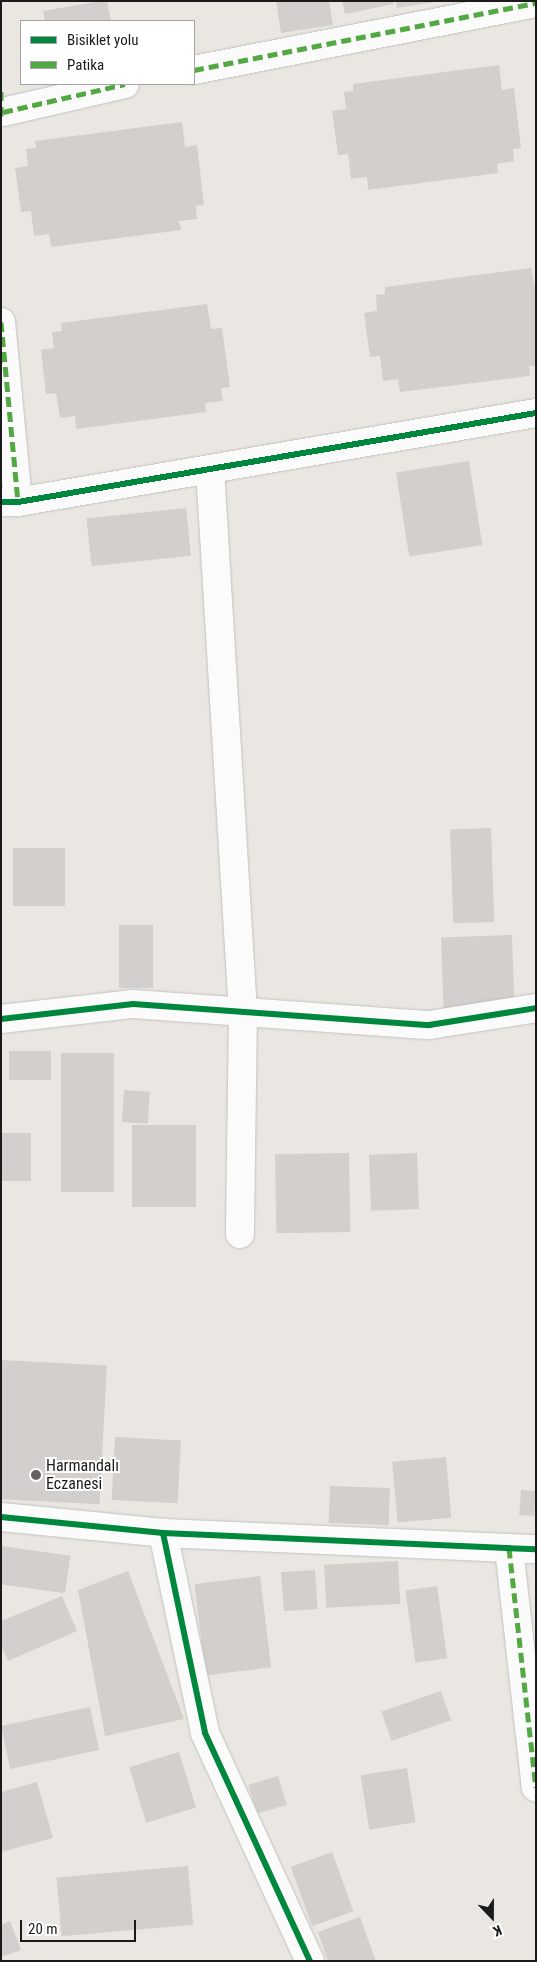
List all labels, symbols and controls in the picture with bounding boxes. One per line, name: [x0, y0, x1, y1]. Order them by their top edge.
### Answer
legend: [20, 20, 195, 85]
text: Bisiklet yolu: [67, 31, 138, 49]
text: Patika: [67, 56, 104, 74]
place label: Harmandalı Eczanesi: [46, 1456, 119, 1494]
marker: Harmandalı Eczanesi: [30, 1469, 42, 1481]
north arrow: [467, 1892, 517, 1942]
scale bar: [22, 1910, 139, 1942]
text: 20 m: [28, 1920, 58, 1938]
text: K: [491, 1922, 504, 1940]

